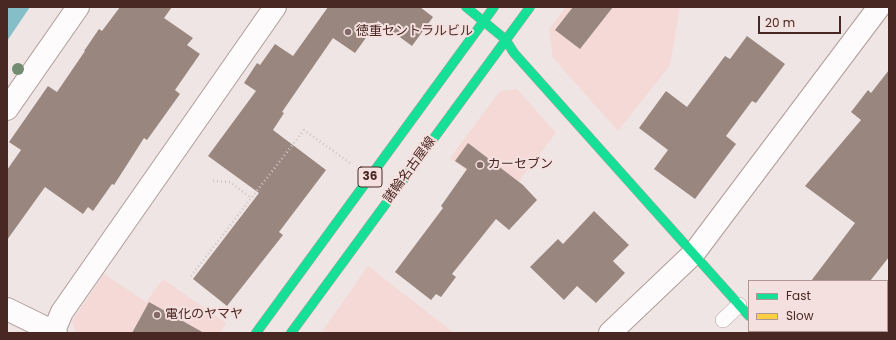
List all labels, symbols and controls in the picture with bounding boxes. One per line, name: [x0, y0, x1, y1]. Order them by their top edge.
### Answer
scale bar: [760, 8, 843, 34]
text: 20 m: [765, 14, 795, 31]
place label: 徳重セントラルビル: [356, 24, 473, 40]
marker: 徳重セントラルビル: [343, 27, 353, 37]
street label: 諸輪名古屋線: [381, 134, 439, 206]
place label: カーセブン: [488, 157, 553, 173]
marker: カーセブン: [475, 160, 485, 170]
road number: 36: [358, 167, 382, 187]
legend: [748, 280, 888, 332]
text: Fast: [786, 287, 811, 304]
place label: 電化のヤマヤ: [165, 307, 243, 323]
text: Slow: [786, 307, 814, 324]
marker: 電化のヤマヤ: [152, 310, 162, 320]

